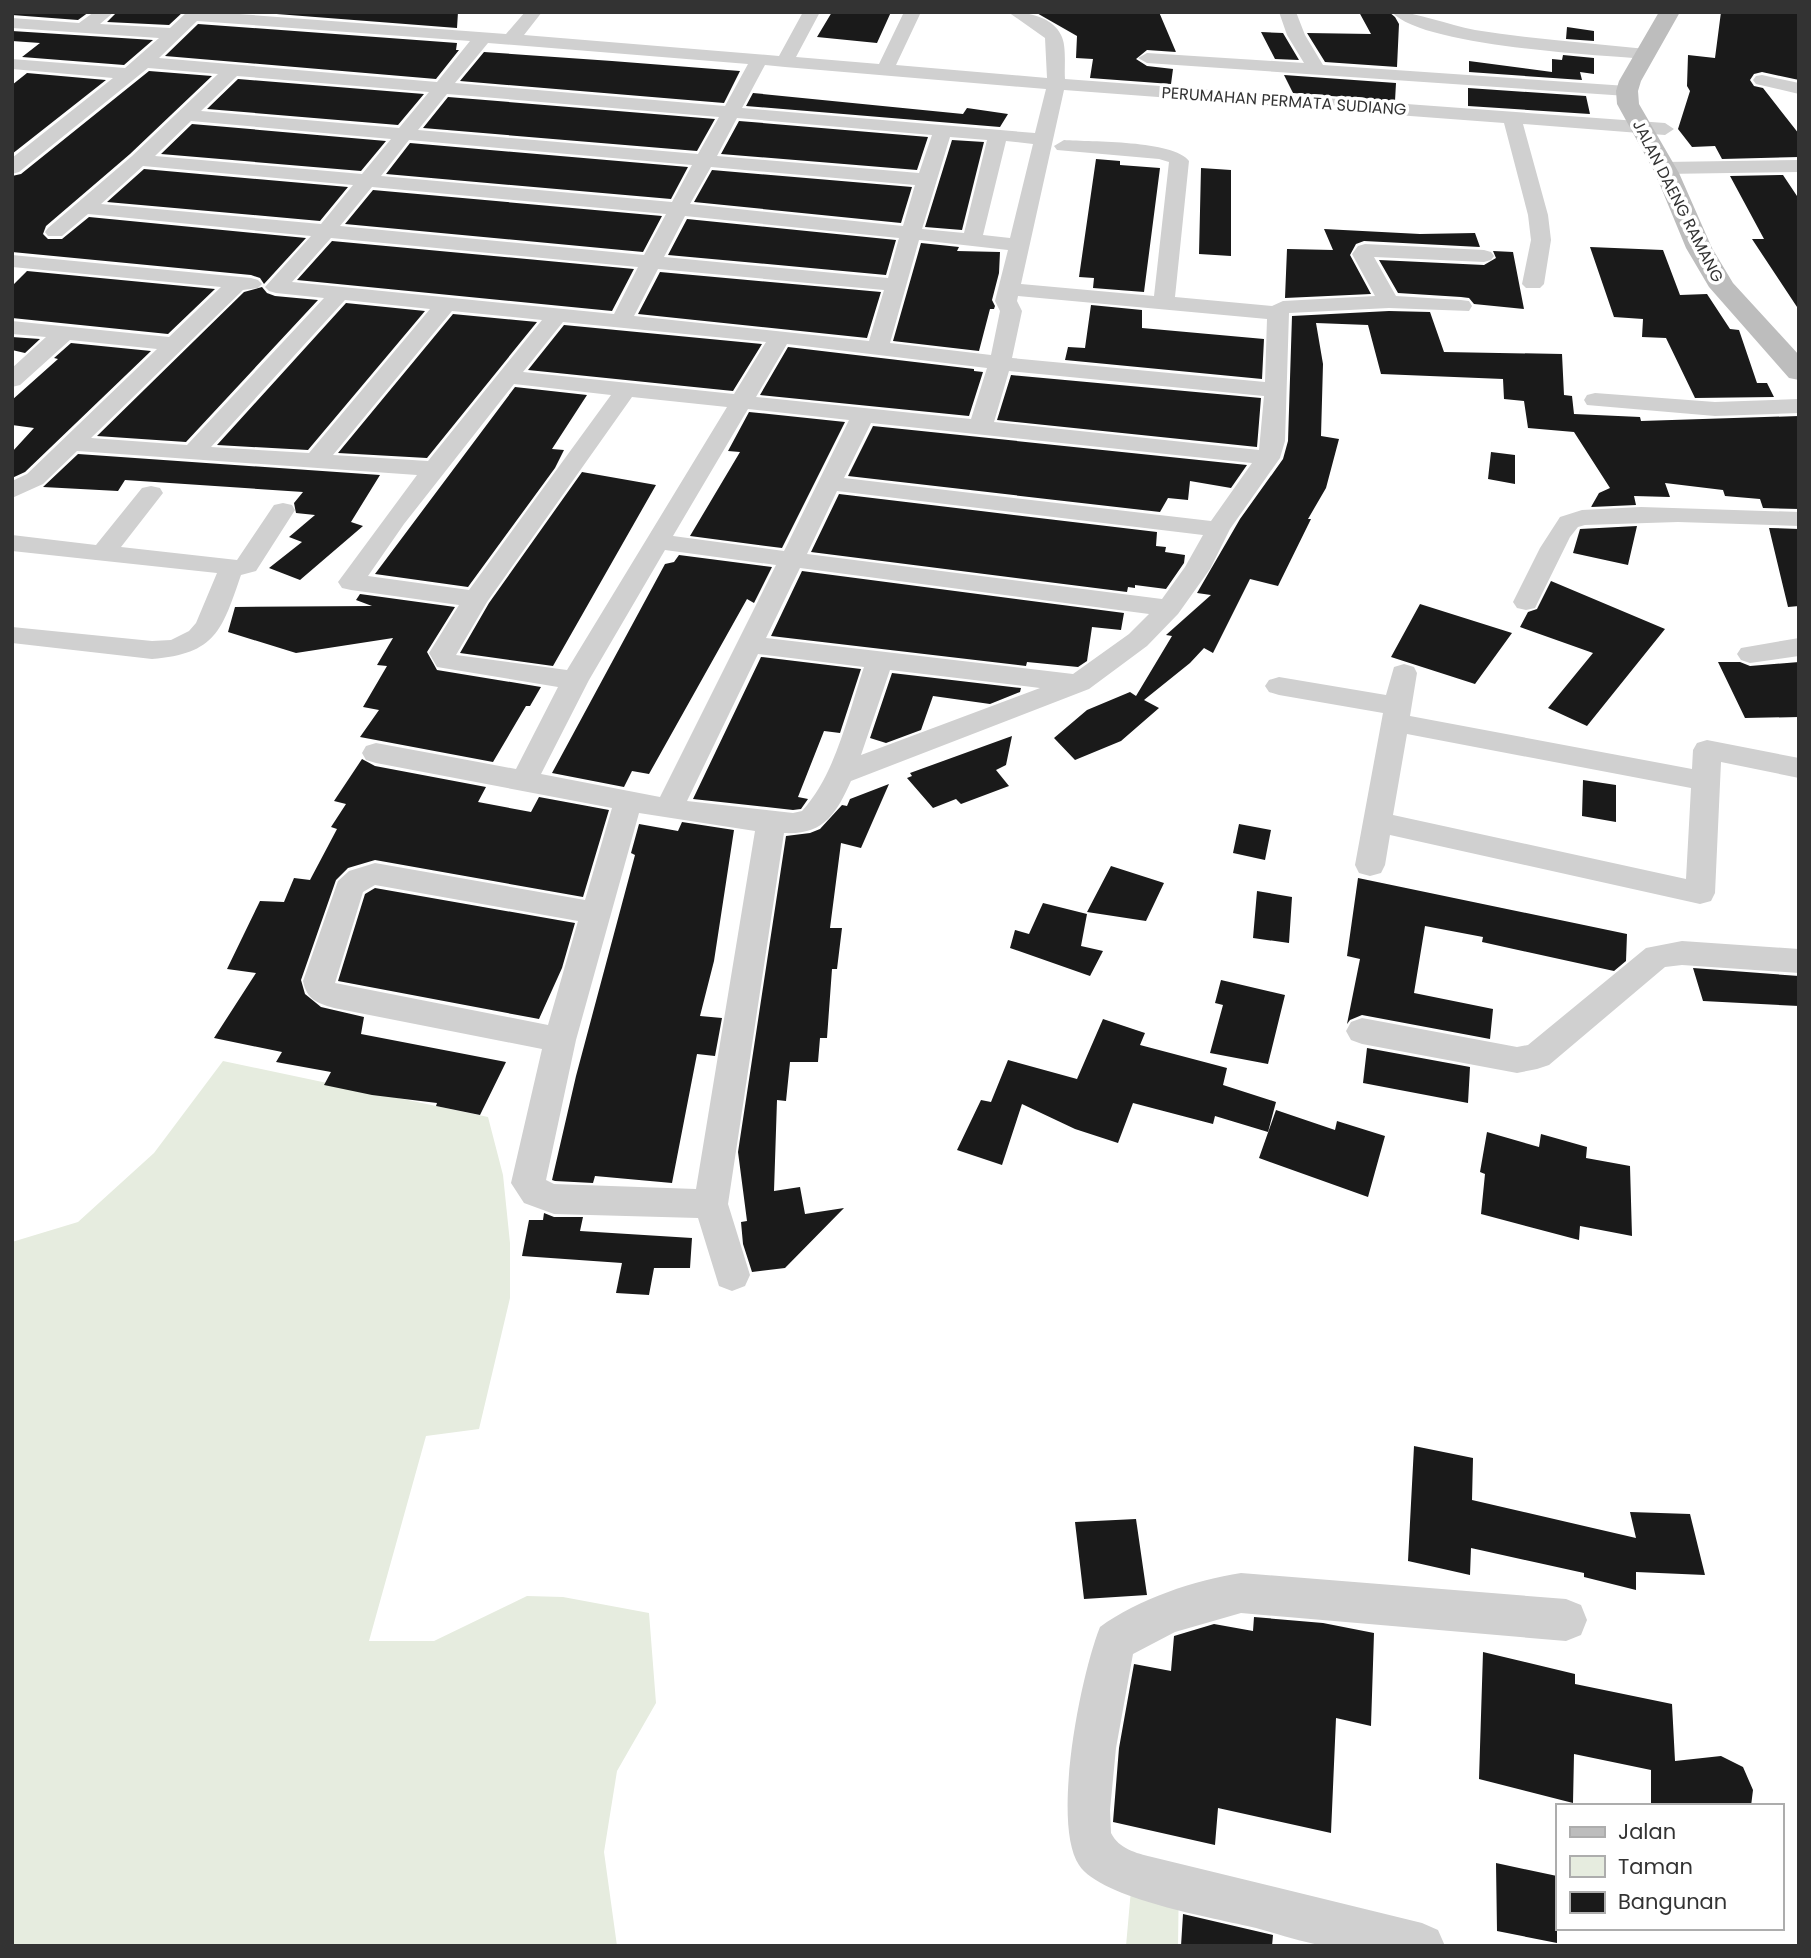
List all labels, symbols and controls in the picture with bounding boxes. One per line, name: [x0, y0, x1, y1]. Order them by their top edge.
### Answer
street label: PERUMAHAN PERMATA SUDIANG: [1161, 81, 1407, 121]
street label: JALAN DAENG RAMANG: [1627, 116, 1729, 286]
legend: [1556, 1804, 1783, 1930]
text: Jalan: [1618, 1817, 1676, 1846]
text: Taman: [1618, 1852, 1693, 1881]
text: Bangunan: [1618, 1887, 1727, 1916]

